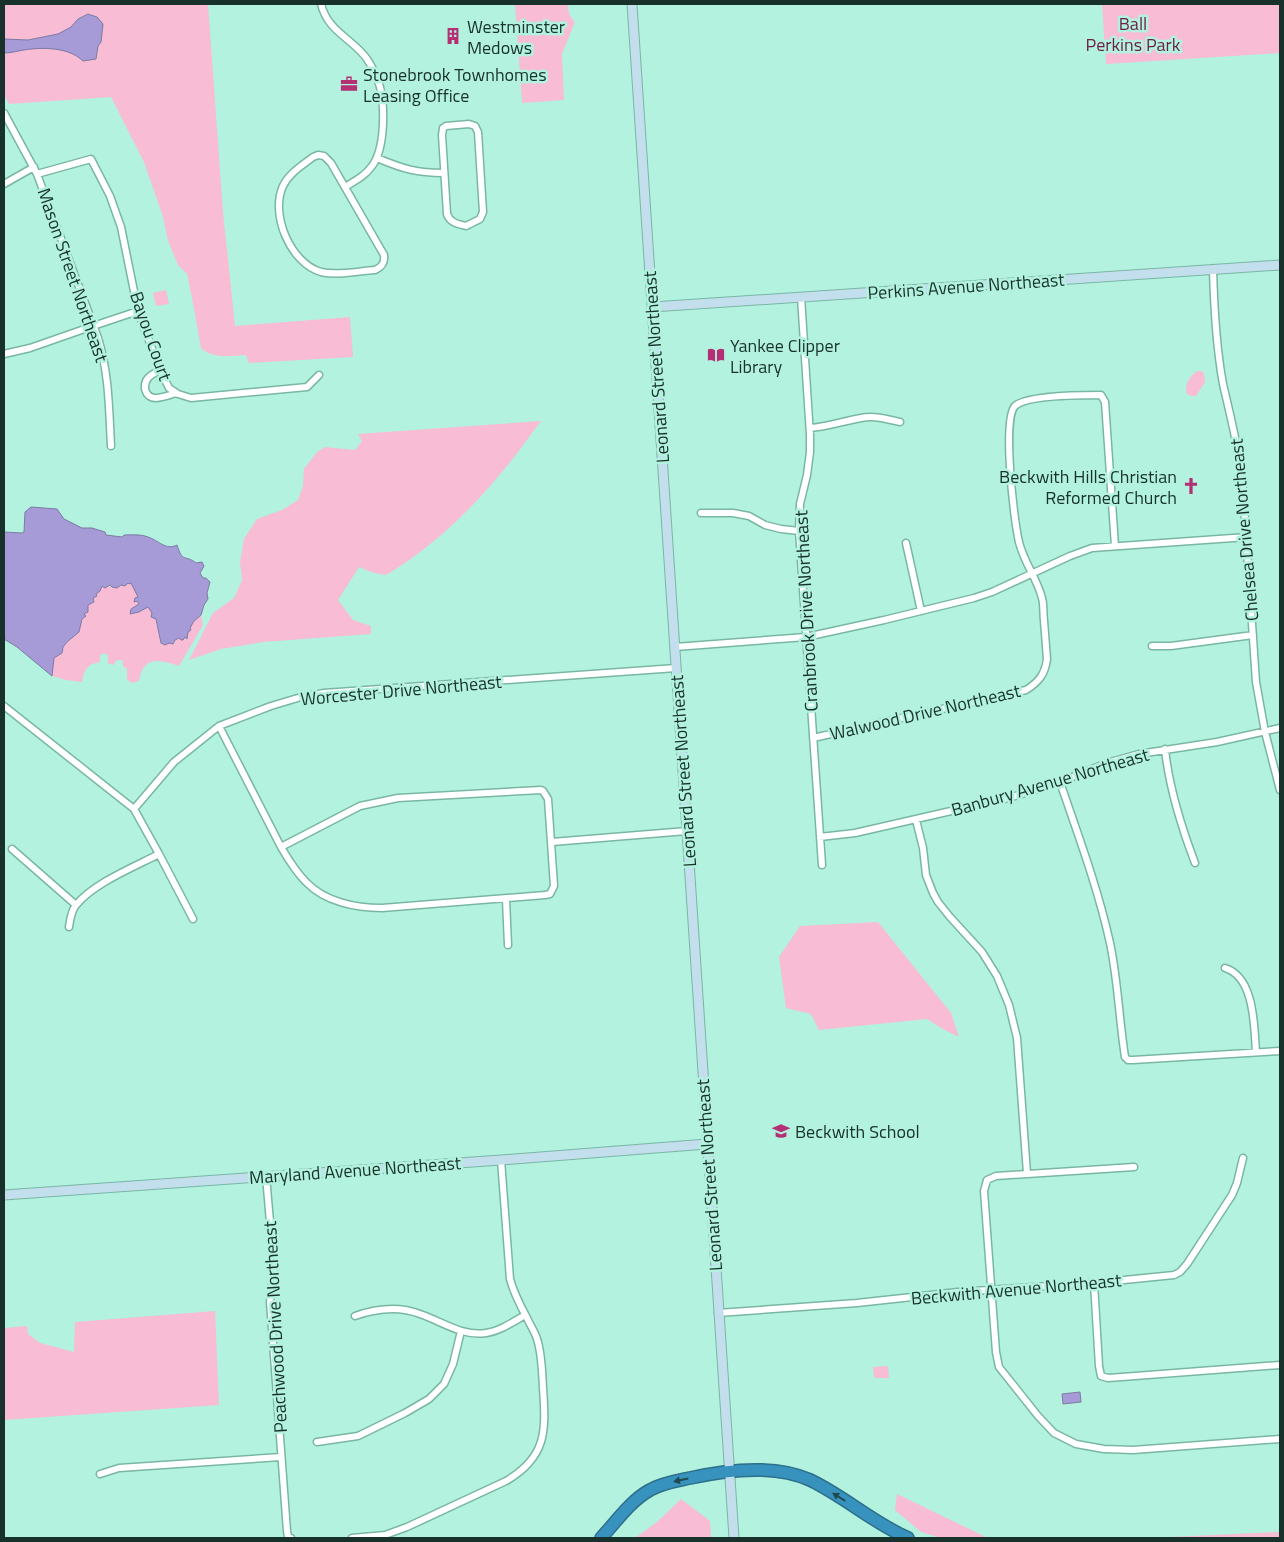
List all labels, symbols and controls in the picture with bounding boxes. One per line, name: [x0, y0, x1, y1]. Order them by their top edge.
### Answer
park label: Ball Perkins Park: [1086, 10, 1181, 58]
place label: Westminster Medows: [467, 13, 565, 61]
building icon: Westminster Medows: [443, 26, 463, 46]
place label: Stonebrook Townhomes Leasing Office: [363, 61, 547, 109]
office icon: Stonebrook Townhomes Leasing Office: [339, 74, 359, 94]
street label: Mason Street Northeast: [31, 184, 116, 366]
street label: Perkins Avenue Northeast: [867, 266, 1066, 306]
street label: Leonard Street Northeast: [636, 269, 676, 464]
street label: Bayou Court: [123, 288, 179, 385]
place label: Yankee Clipper Library: [730, 332, 840, 380]
library icon: Yankee Clipper Library: [706, 345, 726, 365]
street label: Chelsea Drive Northeast: [1223, 437, 1265, 622]
place label: Beckwith Hills Christian Reformed Church: [999, 463, 1177, 511]
church icon: Beckwith Hills Christian Reformed Church: [1181, 476, 1201, 496]
street label: Cranbrook Drive Northeast: [787, 509, 825, 712]
street label: Worcester Drive Northeast: [299, 668, 503, 712]
street label: Leonard Street Northeast: [663, 673, 703, 868]
street label: Walwood Drive Northeast: [827, 677, 1024, 747]
street label: Banbury Avenue Northeast: [948, 741, 1153, 823]
street label: Leonard Street Northeast: [689, 1077, 729, 1272]
place label: Beckwith School: [795, 1118, 920, 1145]
school or university icon: Beckwith School: [771, 1121, 791, 1141]
street label: Maryland Avenue Northeast: [248, 1149, 462, 1191]
street label: Peachwood Drive Northeast: [256, 1220, 294, 1434]
street label: Beckwith Avenue Northeast: [910, 1266, 1123, 1312]
one-way arrow: [673, 1476, 688, 1484]
one-way arrow: [832, 1492, 846, 1502]

